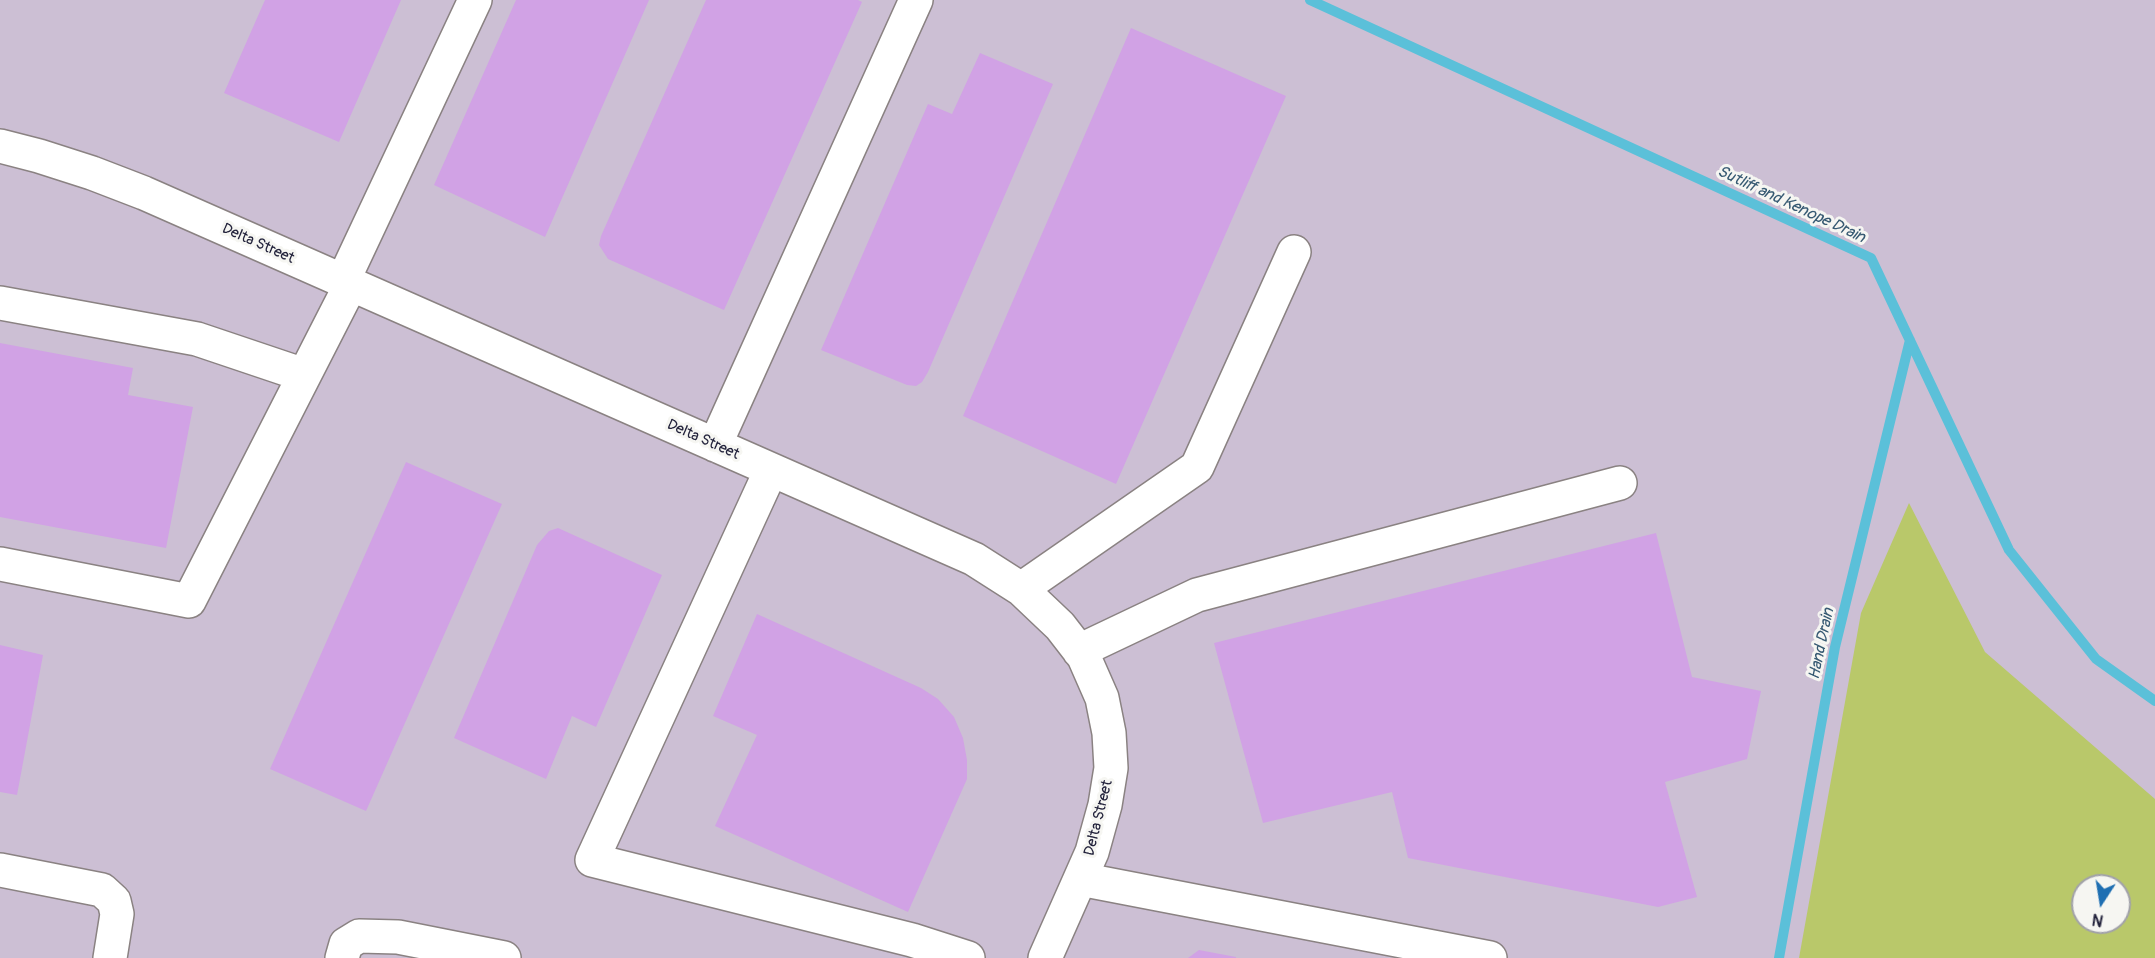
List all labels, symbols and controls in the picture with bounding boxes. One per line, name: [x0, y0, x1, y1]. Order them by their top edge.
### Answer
water label: Sutliff and Kenope Drain: [1714, 162, 1868, 248]
street label: Delta Street: [219, 220, 297, 268]
street label: Delta Street: [664, 416, 742, 464]
water label: Hand Drain: [1805, 607, 1839, 681]
street label: Delta Street: [1081, 778, 1117, 858]
north arrow: [2071, 874, 2131, 934]
text: N: [2090, 909, 2105, 931]

